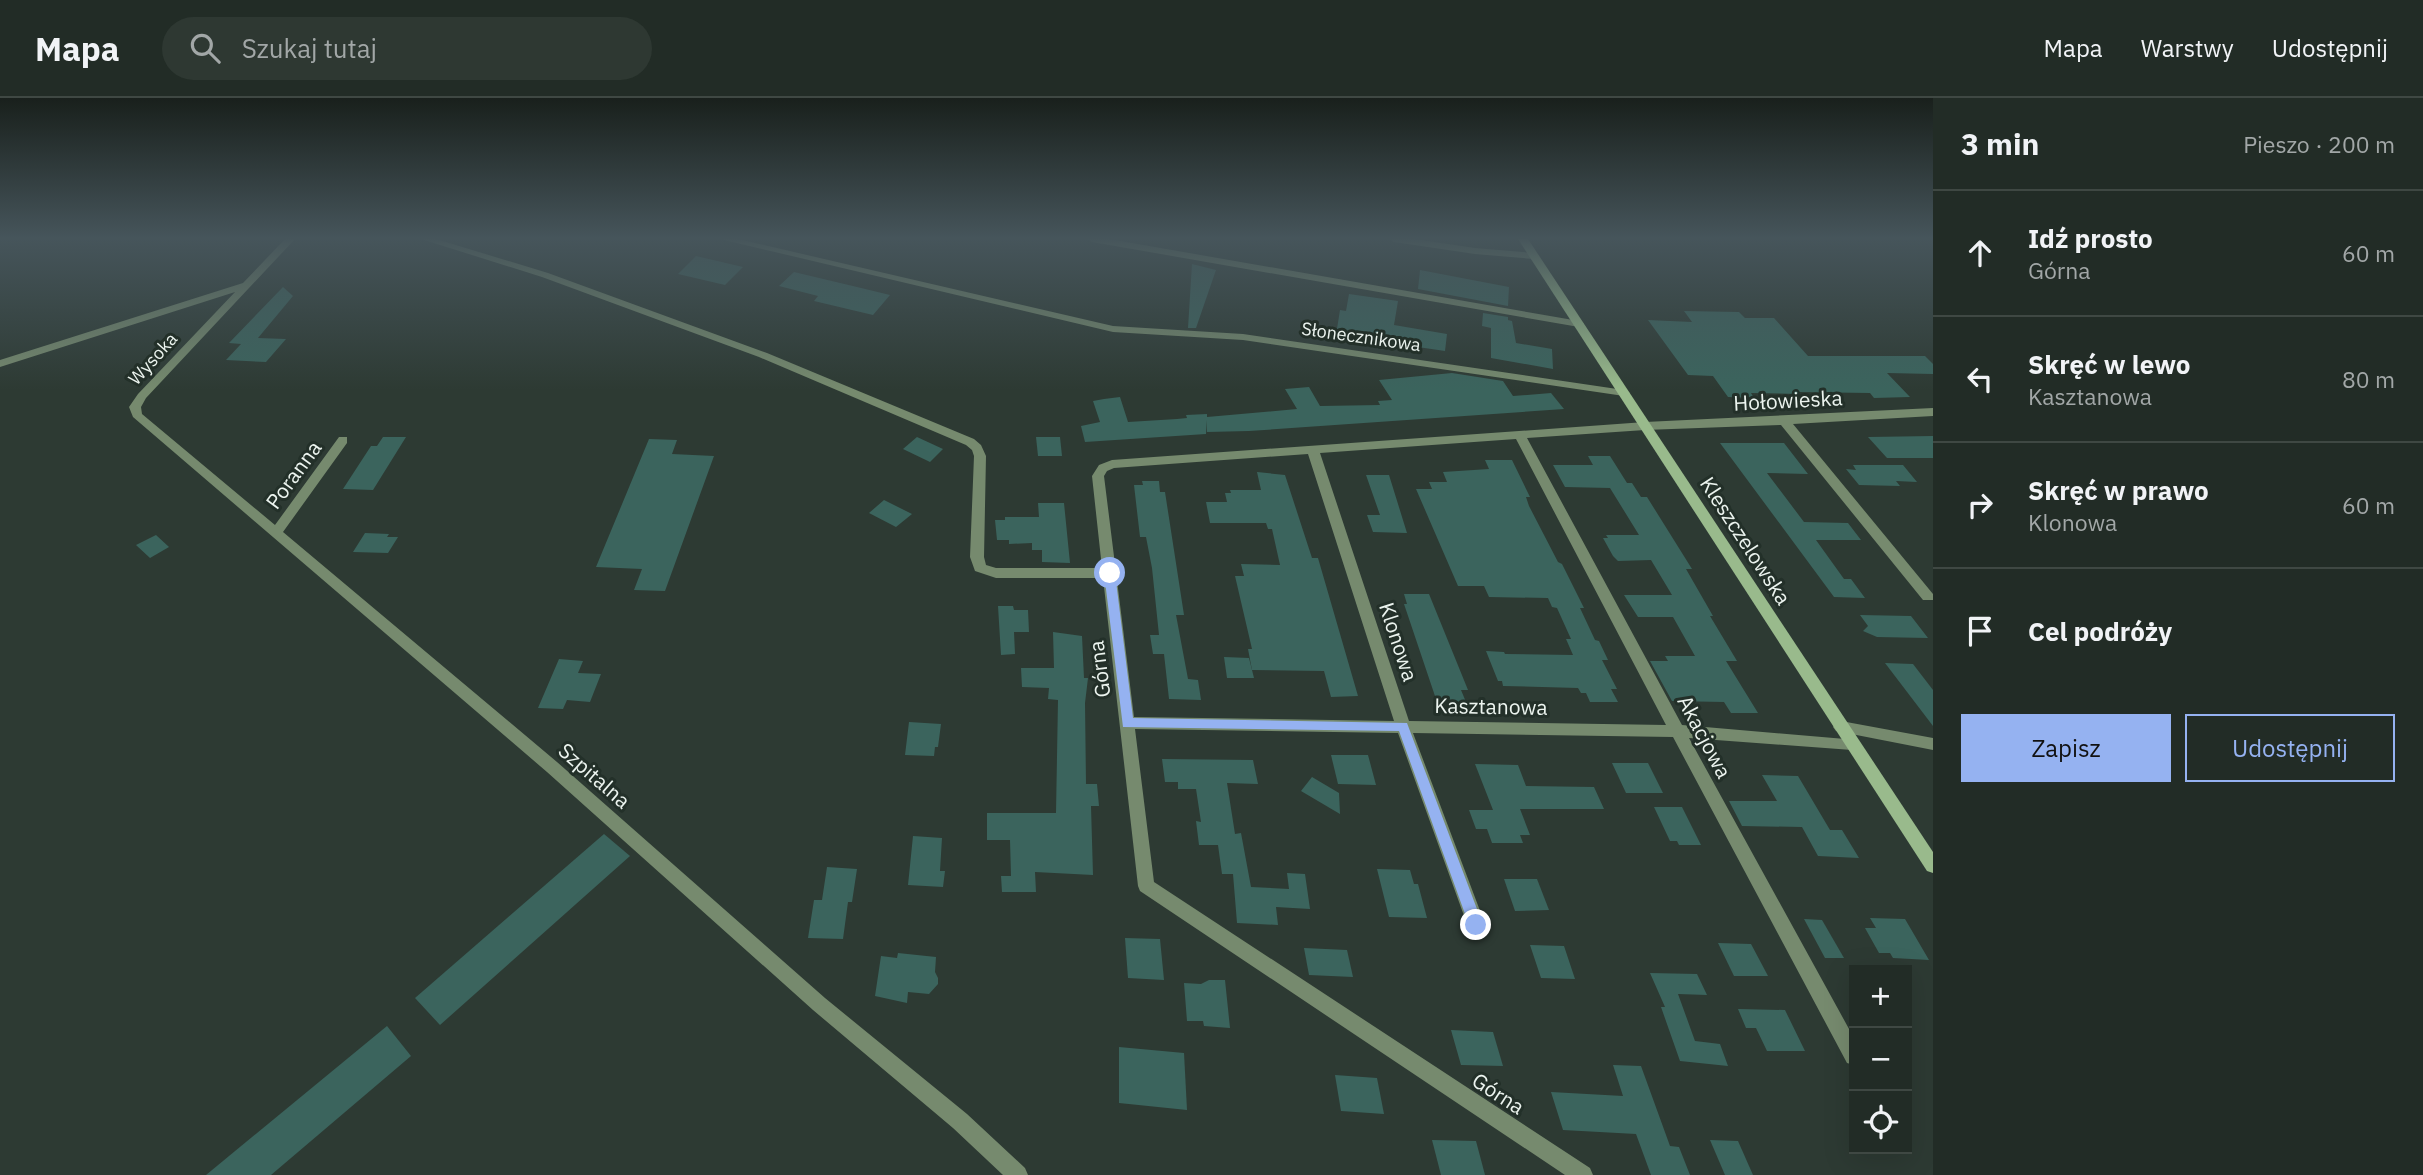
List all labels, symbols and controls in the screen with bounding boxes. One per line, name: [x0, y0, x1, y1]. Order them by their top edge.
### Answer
search box: [162, 17, 652, 80]
text: Mapa: [35, 27, 120, 70]
icon: search: [186, 29, 224, 67]
text: Szukaj tutaj: [242, 31, 377, 65]
text: Mapa: [2044, 32, 2103, 64]
text: Warstwy: [2141, 32, 2234, 64]
text: Udostępnij: [2272, 32, 2388, 64]
text: 3 min: [1961, 124, 2039, 163]
text: Pieszo · 200 m: [2243, 129, 2395, 159]
text: Idź prosto: [2028, 221, 2153, 255]
icon: ahead: [1961, 234, 1999, 272]
text: 60 m: [2342, 238, 2395, 268]
text: Górna: [2028, 255, 2091, 285]
street label: Słonecznikowa: [1300, 317, 1423, 356]
street label: Wysoka: [123, 327, 182, 390]
text: Skręć w lewo: [2028, 347, 2190, 381]
icon: left: [1961, 360, 1999, 398]
text: 80 m: [2342, 364, 2395, 394]
text: Kasztanowa: [2028, 381, 2152, 411]
street label: Hołowieska: [1733, 383, 1843, 417]
street label: Poranna: [259, 435, 327, 514]
street label: Kleszczelowska: [1694, 471, 1798, 610]
text: Skręć w prawo: [2028, 473, 2209, 507]
icon: right: [1961, 486, 1999, 524]
text: 60 m: [2342, 490, 2395, 520]
text: Klonowa: [2028, 507, 2117, 537]
route start: [1094, 557, 1125, 588]
street label: Klonowa: [1373, 599, 1425, 685]
icon: arrive: [1961, 612, 1999, 650]
text: Cel podróży: [2028, 614, 2172, 648]
street label: Górna: [1082, 639, 1116, 699]
street label: Akacjowa: [1671, 690, 1738, 783]
street label: Kasztanowa: [1434, 691, 1548, 721]
button: Zapisz: [1961, 714, 2171, 782]
button: Udostępnij: [2185, 714, 2395, 782]
street label: Szpitalna: [553, 736, 637, 814]
route end: [1460, 909, 1491, 940]
map controls: [1849, 965, 1912, 1154]
button: +: [1849, 965, 1912, 1028]
button: −: [1849, 1028, 1912, 1091]
street label: Górna: [1467, 1066, 1530, 1120]
button: locate: [1849, 1091, 1912, 1154]

